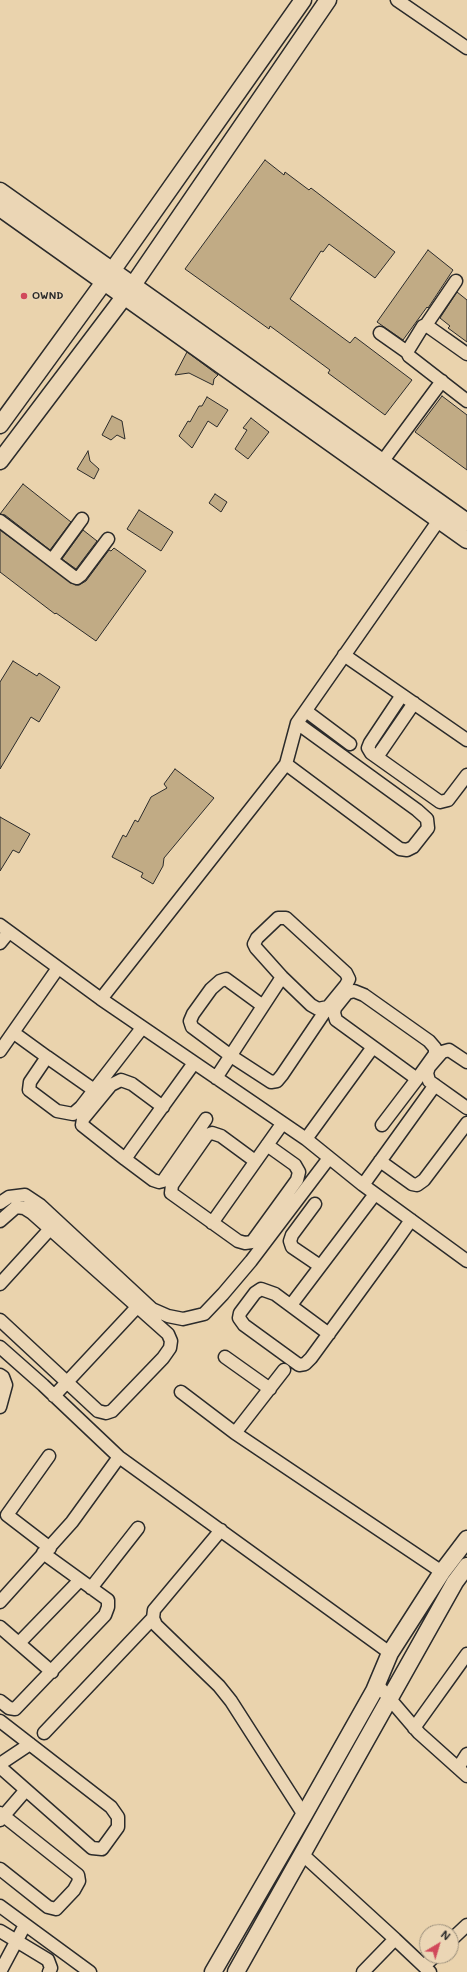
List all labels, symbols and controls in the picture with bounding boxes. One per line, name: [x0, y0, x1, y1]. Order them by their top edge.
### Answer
place label: OWND: [32, 290, 63, 302]
marker: OWND: [19, 291, 29, 301]
north arrow: [419, 1924, 459, 1964]
text: N: [438, 1926, 454, 1943]

